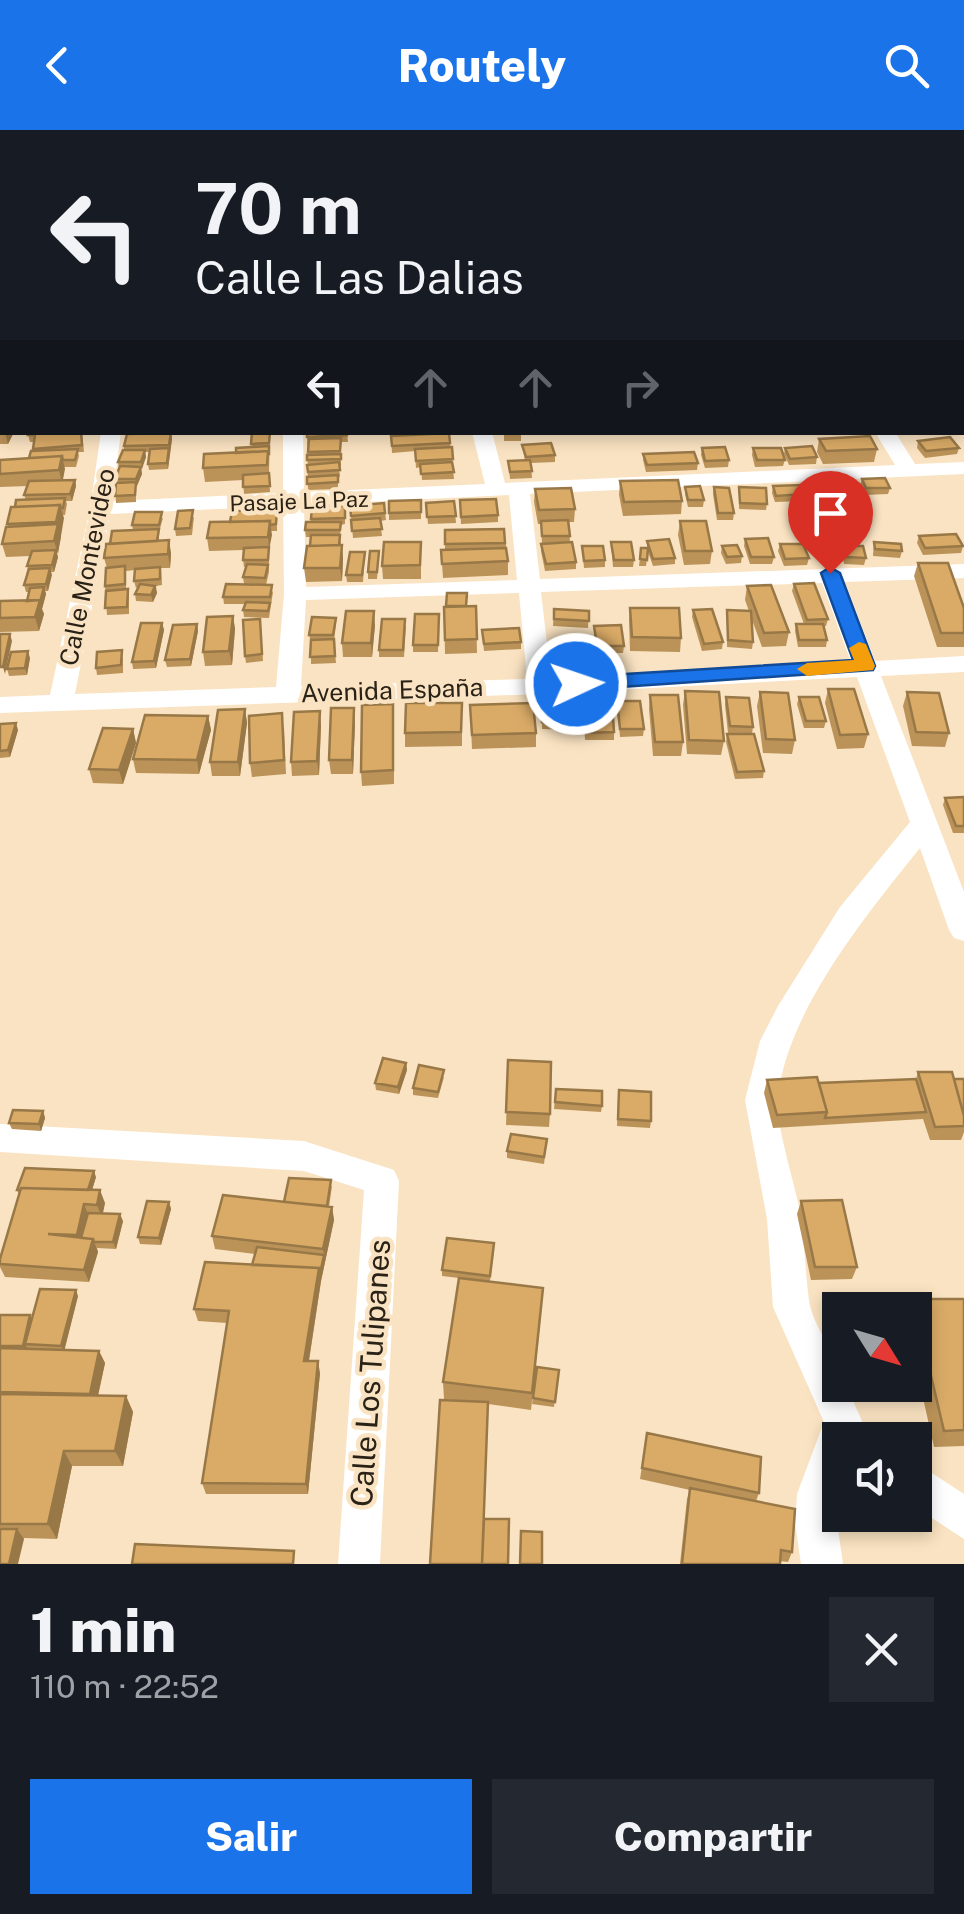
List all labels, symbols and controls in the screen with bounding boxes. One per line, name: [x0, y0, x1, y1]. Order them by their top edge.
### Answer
icon: back: [30, 38, 85, 93]
icon: search: [879, 38, 934, 93]
text: Routely: [398, 39, 566, 92]
text: 70 m: [195, 167, 362, 250]
icon: left: [30, 170, 160, 300]
text: Calle Las Dalias: [195, 251, 524, 304]
icon: left: [298, 360, 353, 415]
icon: ahead: [403, 360, 458, 415]
icon: ahead: [508, 360, 563, 415]
icon: right: [613, 360, 668, 415]
street label: Calle Montevideo: [53, 466, 121, 668]
pin: [788, 471, 873, 574]
street label: Pasaje La Paz: [229, 486, 369, 516]
icon: arrive: [803, 486, 858, 541]
position arrow: [524, 632, 628, 736]
street label: Avenida España: [300, 672, 484, 708]
street label: Calle Los Tulipanes: [343, 1238, 397, 1508]
north arrow: [822, 1292, 932, 1402]
map controls: [822, 1292, 932, 1532]
button: sound: [822, 1422, 932, 1532]
text: 1 min: [30, 1595, 177, 1666]
button: close: [829, 1597, 934, 1702]
text: 110 m · 22:52: [30, 1668, 219, 1705]
button: Salir: [30, 1779, 472, 1894]
button: Compartir: [492, 1779, 934, 1894]

